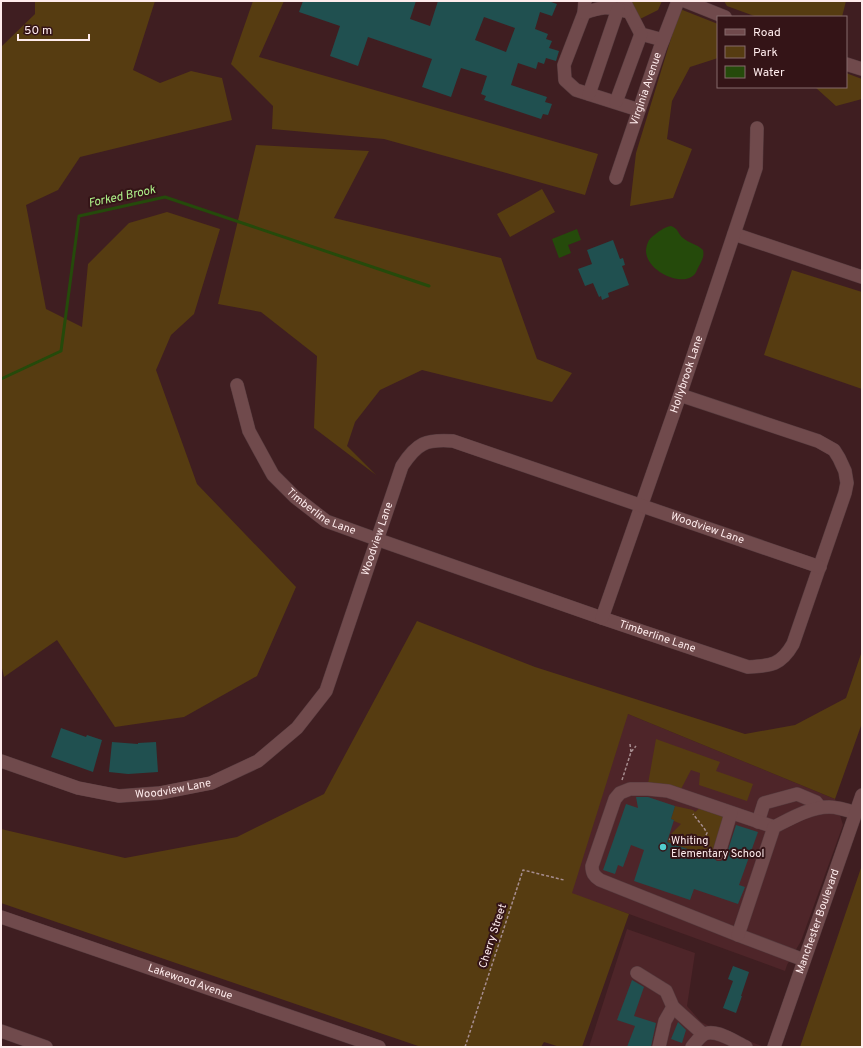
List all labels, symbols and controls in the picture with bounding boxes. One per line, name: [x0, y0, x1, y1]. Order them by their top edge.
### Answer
scale bar: [18, 16, 89, 42]
legend: [717, 16, 847, 88]
text: 50 m: [24, 23, 52, 39]
text: Road: [753, 25, 781, 41]
text: Park: [753, 45, 778, 61]
street label: Virginia Avenue: [627, 50, 665, 128]
text: Water: [753, 65, 785, 81]
water label: Forked Brook: [87, 182, 158, 212]
street label: Hollybrook Lane: [667, 334, 706, 415]
street label: Timberline Lane: [283, 485, 358, 538]
street label: Woodview Lane: [358, 500, 396, 578]
street label: Woodview Lane: [669, 509, 746, 547]
street label: Timberline Lane: [617, 617, 698, 656]
street label: Woodview Lane: [135, 776, 212, 802]
place label: Whiting Elementary School: [671, 834, 764, 861]
marker: Whiting Elementary School: [658, 842, 668, 852]
street label: Manchester Boulevard: [793, 867, 843, 976]
street label: Cherry Street: [476, 902, 510, 970]
street label: Lakewood Avenue: [146, 961, 234, 1003]

